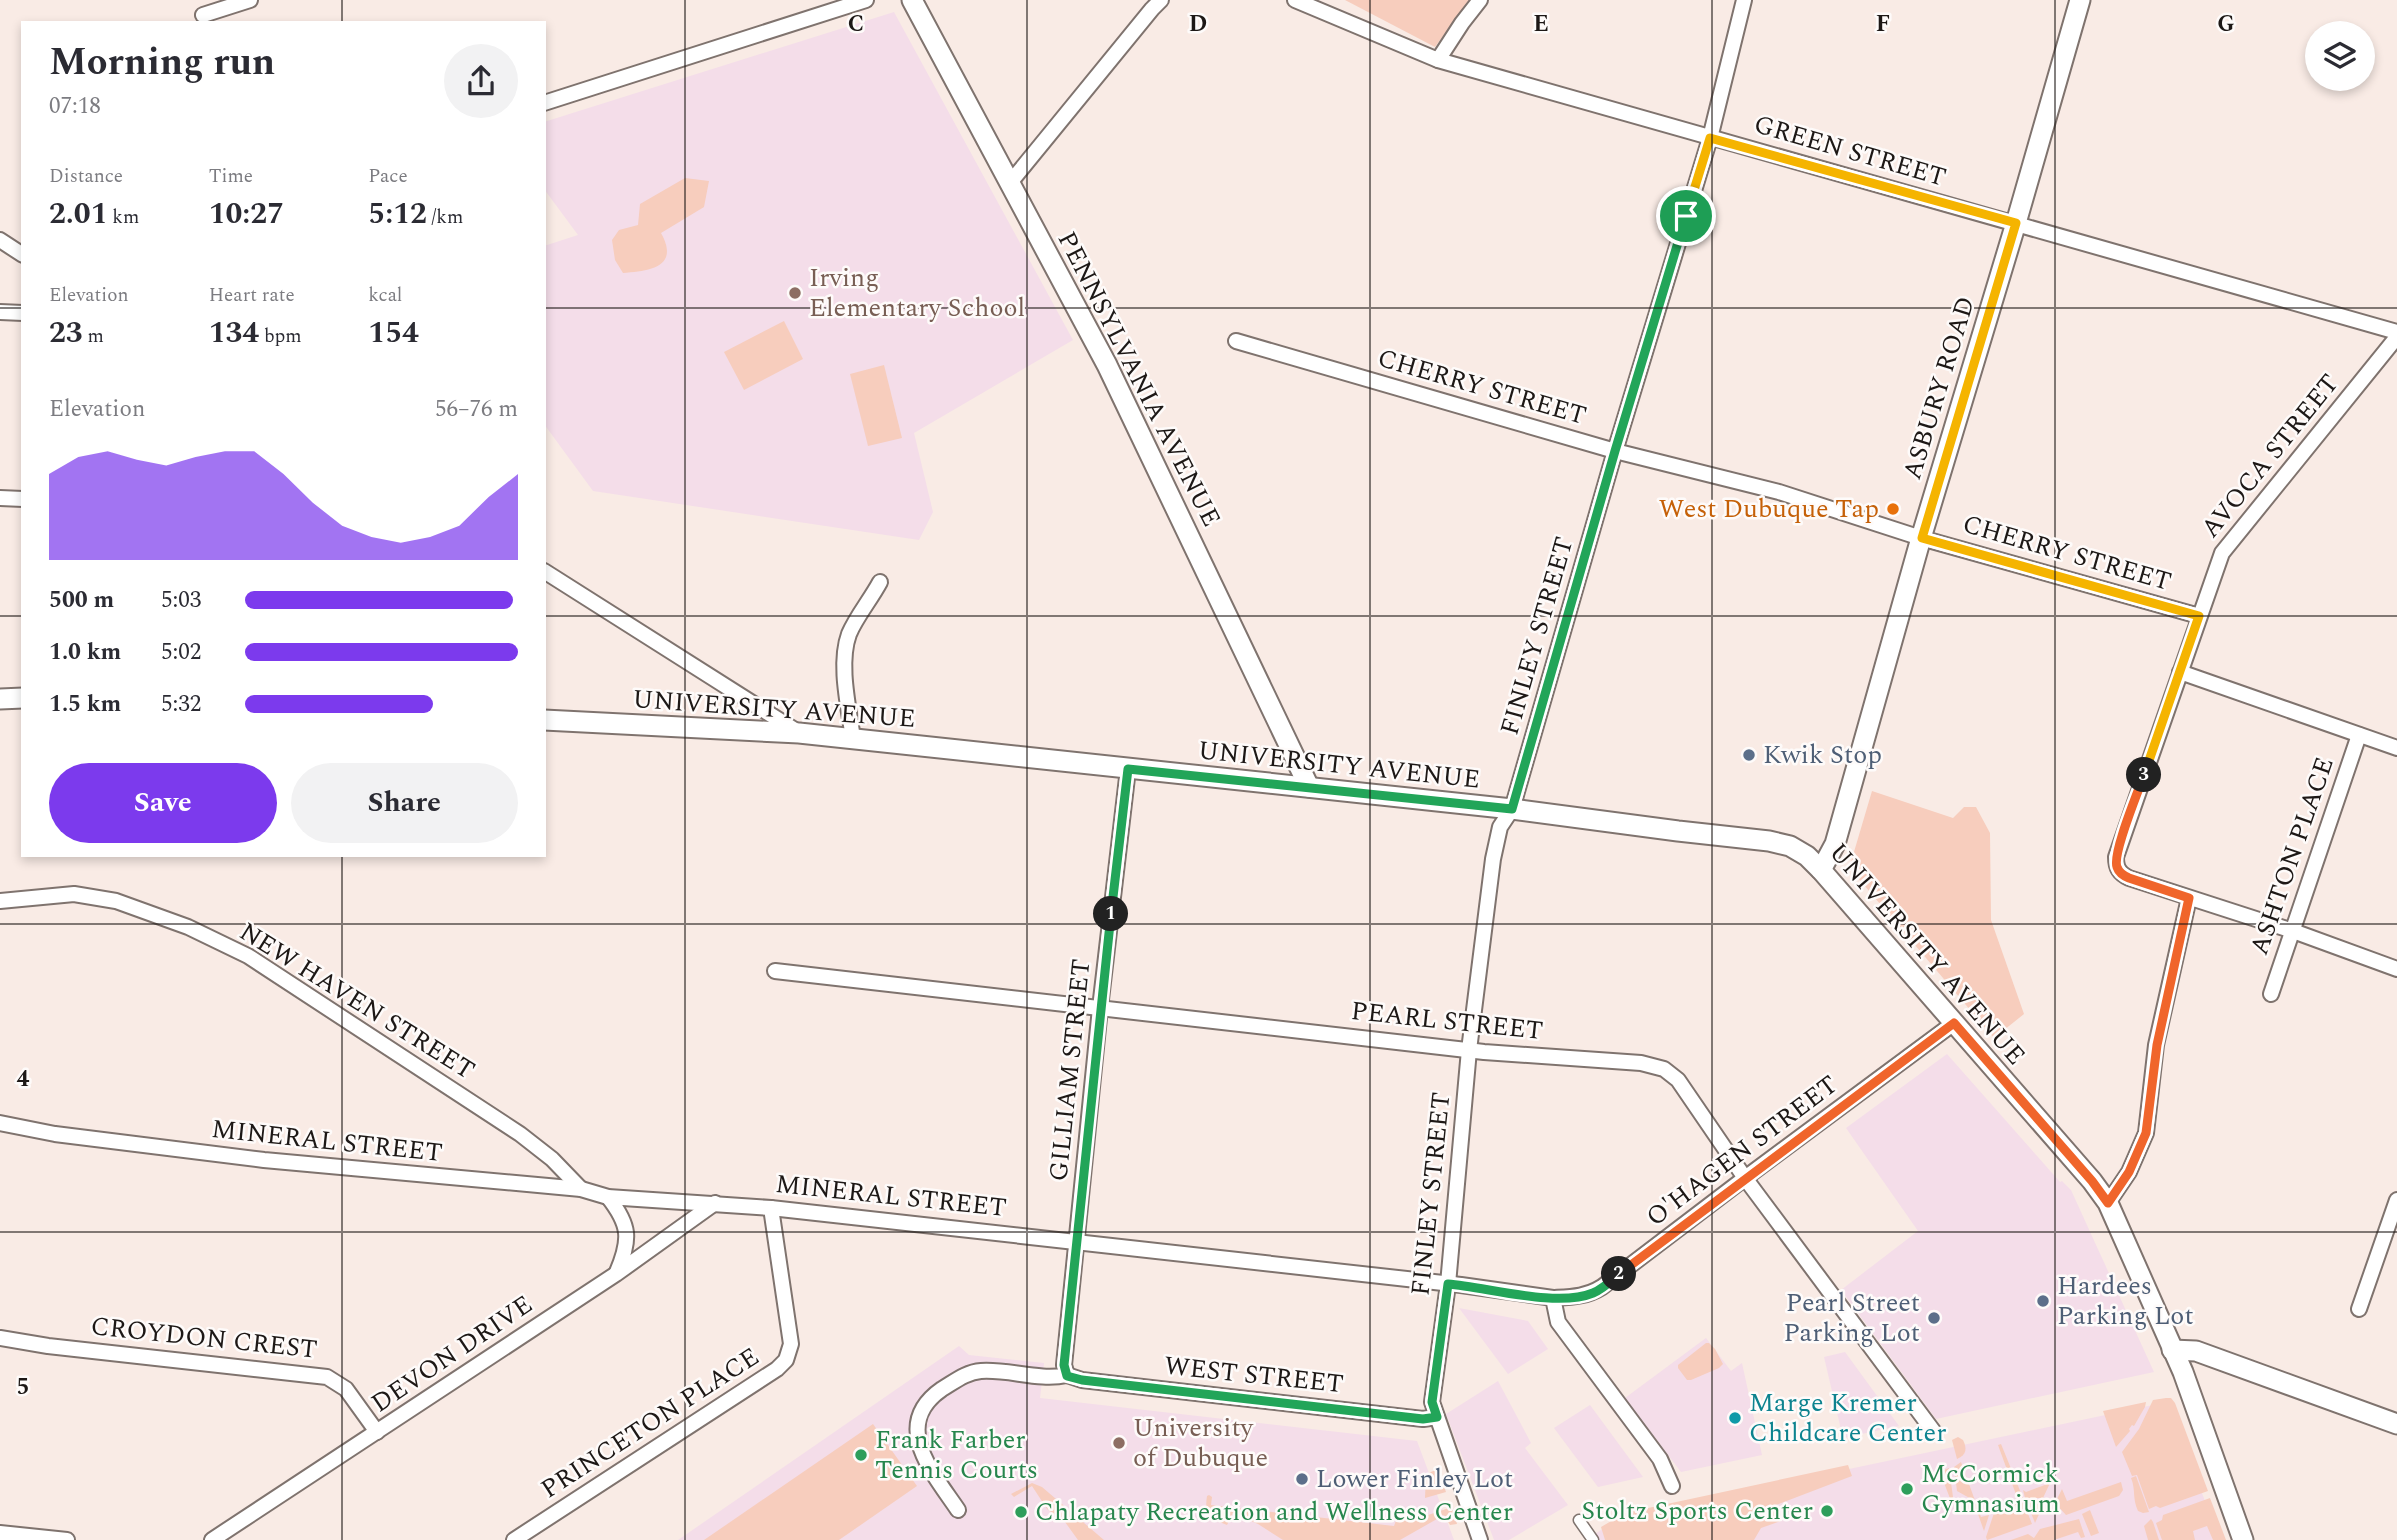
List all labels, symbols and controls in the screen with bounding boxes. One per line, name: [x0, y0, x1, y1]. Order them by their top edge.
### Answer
text: C: [848, 7, 864, 42]
text: D: [1189, 7, 1207, 42]
text: E: [1533, 7, 1549, 42]
text: F: [1876, 7, 1890, 42]
text: G: [2217, 7, 2235, 42]
map controls: [2305, 21, 2375, 91]
button: layers: [2305, 21, 2375, 91]
text: Morning run: [49, 34, 275, 92]
button: share: [444, 44, 518, 118]
text: 07:18: [49, 89, 101, 124]
street label: GREEN STREET: [1749, 104, 1951, 198]
text: Distance: [49, 162, 123, 191]
text: Time: [209, 162, 253, 191]
text: Pace: [368, 162, 408, 191]
pin: [1656, 186, 1716, 246]
text: 2.01: [49, 191, 108, 237]
text: 10:27: [209, 191, 284, 237]
text: 5:12: [368, 191, 427, 237]
icon: arrive: [1667, 197, 1705, 235]
text: km: [108, 203, 139, 232]
text: /km: [427, 203, 463, 232]
street label: PENNSYLVANIA AVENUE: [1047, 224, 1231, 534]
place label: Irving Elementary School: [809, 258, 1025, 328]
text: Elevation: [49, 281, 129, 310]
text: Heart rate: [209, 281, 295, 310]
text: kcal: [368, 281, 402, 310]
marker: Irving Elementary School: [787, 285, 803, 301]
street label: ASBURY ROAD: [1892, 292, 1986, 484]
text: 23: [49, 310, 83, 356]
text: 134: [209, 310, 259, 356]
text: 154: [368, 310, 419, 356]
text: m: [83, 322, 104, 351]
text: bpm: [259, 322, 302, 351]
street label: CHERRY STREET: [1373, 338, 1591, 436]
street label: AVOCA STREET: [2191, 365, 2349, 547]
text: Elevation: [49, 392, 145, 427]
text: 56–76 m: [435, 392, 518, 427]
place label: West Dubuque Tap: [1659, 489, 1879, 529]
marker: West Dubuque Tap: [1885, 501, 1901, 517]
street label: CHERRY STREET: [1958, 504, 2176, 602]
street label: FINLEY STREET: [1490, 532, 1584, 740]
text: 500 m: [49, 583, 114, 618]
text: 5:03: [161, 583, 201, 618]
text: 1.0 km: [49, 635, 121, 670]
text: 5:02: [161, 635, 201, 670]
street label: UNIVERSITY AVENUE: [631, 679, 917, 739]
text: 1.5 km: [49, 687, 121, 722]
text: 5:32: [161, 687, 201, 722]
street label: UNIVERSITY AVENUE: [1196, 730, 1482, 800]
place label: Kwik Stop: [1763, 735, 1882, 775]
marker: Kwik Stop: [1741, 747, 1757, 763]
street label: ASHTON PLACE: [2239, 752, 2345, 960]
pin: 3: [2126, 758, 2162, 792]
text: 3: [2138, 760, 2149, 789]
button: Save: [49, 763, 277, 843]
button: Share: [291, 763, 518, 843]
street label: UNIVERSITY AVENUE: [1819, 834, 2035, 1074]
pin: 1: [1094, 897, 1128, 932]
text: 1: [1105, 899, 1116, 928]
street label: NEW HAVEN STREET: [231, 912, 483, 1090]
street label: GILLIAM STREET: [1038, 957, 1102, 1183]
street label: PEARL STREET: [1349, 991, 1545, 1051]
text: 4: [17, 1062, 30, 1097]
street label: O'HAGEN STREET: [1638, 1065, 1846, 1237]
street label: FINLEY STREET: [1400, 1090, 1462, 1298]
street label: MINERAL STREET: [209, 1109, 445, 1173]
street label: MINERAL STREET: [773, 1164, 1009, 1228]
pin: 2: [1602, 1256, 1636, 1292]
text: 2: [1613, 1259, 1624, 1288]
place label: Hardees Parking Lot: [2057, 1266, 2194, 1336]
place label: Pearl Street Parking Lot: [1783, 1283, 1920, 1353]
street label: DEVON DRIVE: [363, 1285, 541, 1423]
marker: Hardees Parking Lot: [2035, 1293, 2051, 1309]
street label: CROYDON CREST: [89, 1306, 319, 1370]
marker: Pearl Street Parking Lot: [1926, 1310, 1942, 1326]
street label: PRINCETON PLACE: [533, 1337, 767, 1509]
street label: WEST STREET: [1162, 1346, 1346, 1404]
text: 5: [17, 1370, 29, 1405]
place label: Marge Kremer Childcare Center: [1749, 1383, 1946, 1453]
place label: University of Dubuque: [1133, 1408, 1268, 1478]
marker: Marge Kremer Childcare Center: [1727, 1410, 1743, 1426]
place label: Frank Farber Tennis Courts: [875, 1420, 1038, 1490]
marker: University of Dubuque: [1111, 1435, 1127, 1451]
marker: Frank Farber Tennis Courts: [853, 1447, 869, 1463]
place label: McCormick Gymnasium: [1921, 1454, 2060, 1524]
place label: Lower Finley Lot: [1316, 1459, 1513, 1499]
marker: Lower Finley Lot: [1294, 1471, 1310, 1487]
marker: McCormick Gymnasium: [1899, 1481, 1915, 1497]
place label: Stoltz Sports Center: [1581, 1491, 1813, 1531]
place label: Chlapaty Recreation and Wellness Center: [1035, 1492, 1513, 1532]
marker: Stoltz Sports Center: [1819, 1503, 1835, 1519]
marker: Chlapaty Recreation and Wellness Center: [1013, 1504, 1029, 1520]

